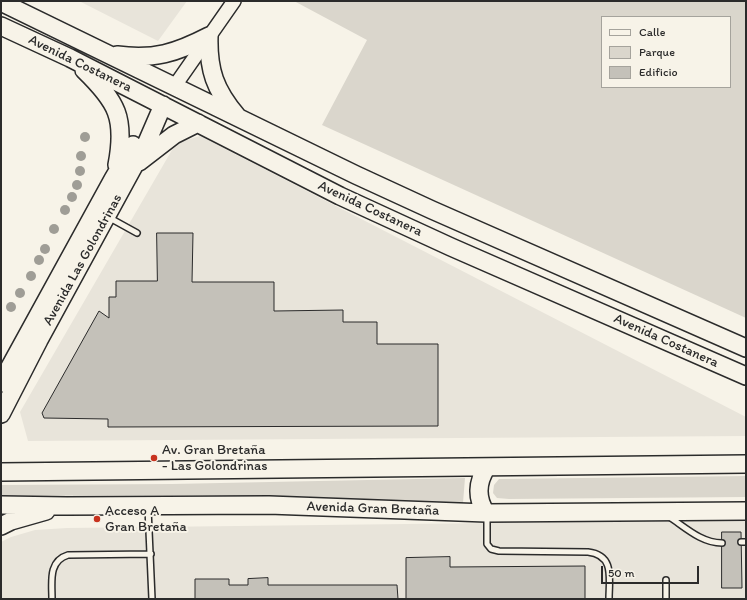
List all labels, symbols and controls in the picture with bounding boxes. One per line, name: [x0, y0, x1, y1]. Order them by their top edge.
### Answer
legend: [601, 16, 731, 88]
text: Calle: [639, 25, 665, 39]
street label: Avenida Costanera: [26, 32, 134, 96]
text: Parque: [639, 45, 675, 59]
text: Edificio: [639, 65, 678, 79]
street label: Avenida Costanera: [315, 177, 425, 241]
street label: Avenida Las Golondrinas: [40, 191, 126, 329]
street label: Avenida Costanera: [611, 310, 721, 372]
place label: Av. Gran Bretaña - Las Golondrinas: [162, 442, 268, 474]
marker: Av. Gran Bretaña - Las Golondrinas: [149, 453, 159, 463]
street label: Avenida Gran Bretaña: [306, 498, 440, 520]
place label: Acceso A Gran Bretaña: [105, 503, 187, 536]
marker: Acceso A Gran Bretaña: [92, 514, 102, 524]
scale bar: [603, 558, 701, 584]
text: 50 m: [608, 566, 634, 580]

